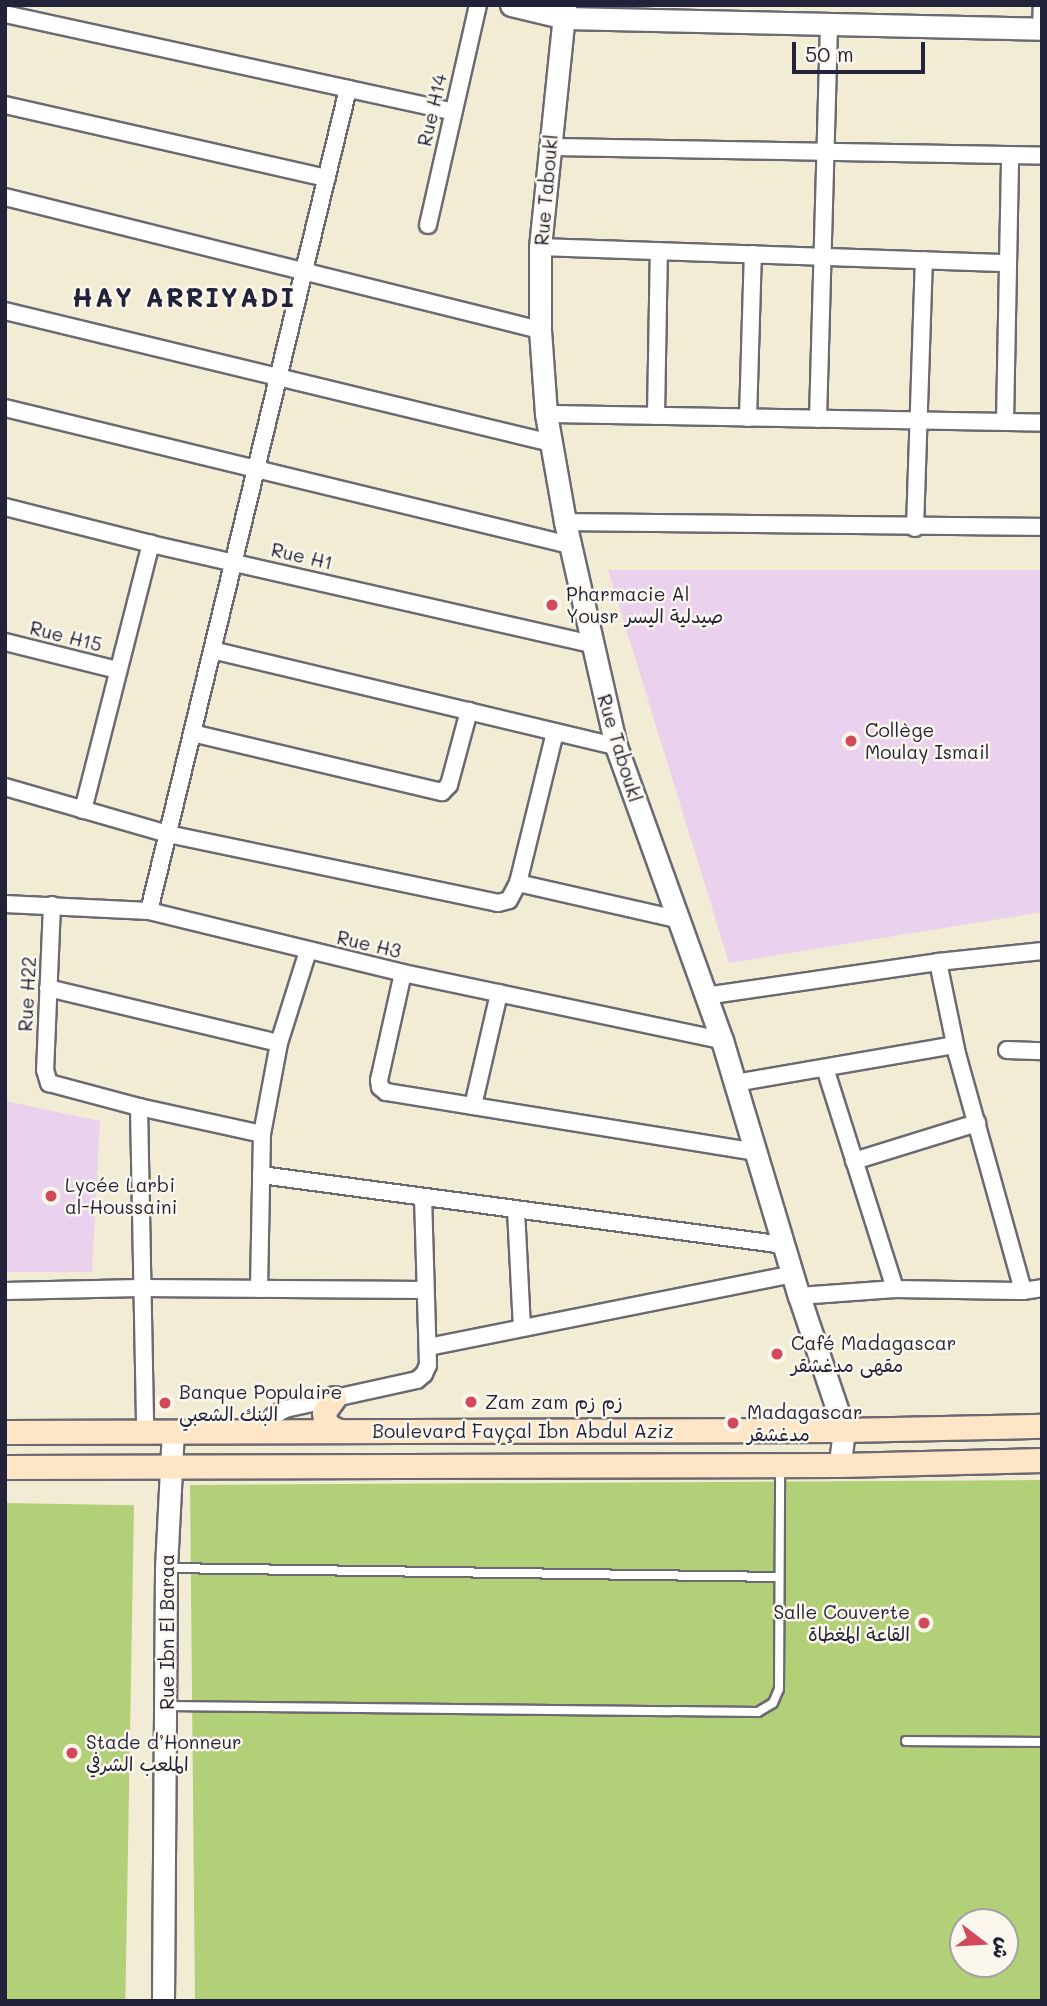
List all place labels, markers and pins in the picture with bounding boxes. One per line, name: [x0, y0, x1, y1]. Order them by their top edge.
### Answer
place label: Pharmacie Al Yousr صيدلية اليسر: [566, 583, 723, 627]
marker: Pharmacie Al Yousr صيدلية اليسر: [544, 597, 560, 613]
place label: Collège Moulay Ismail: [865, 719, 990, 763]
marker: Collège Moulay Ismail: [843, 733, 859, 749]
place label: Lycée Larbi al-Houssaini: [65, 1174, 177, 1218]
marker: Lycée Larbi al-Houssaini: [43, 1188, 59, 1204]
place label: Café Madagascar مقهى مدغشقر: [791, 1332, 956, 1376]
marker: Café Madagascar مقهى مدغشقر: [769, 1346, 785, 1362]
place label: Banque Populaire البنك الشعبي: [179, 1381, 342, 1425]
place label: Zam zam زم زم: [485, 1391, 623, 1413]
marker: Zam zam زم زم: [463, 1394, 479, 1410]
marker: Banque Populaire البنك الشعبي: [157, 1395, 173, 1411]
place label: Madagascar مدغشقر: [747, 1401, 863, 1445]
marker: Madagascar مدغشقر: [725, 1415, 741, 1431]
place label: Salle Couverte القاعة المغطاة: [773, 1601, 910, 1645]
marker: Salle Couverte القاعة المغطاة: [916, 1615, 932, 1631]
place label: Stade d’Honneur الملعب الشرفي: [86, 1731, 242, 1775]
marker: Stade d’Honneur الملعب الشرفي: [64, 1745, 80, 1761]

